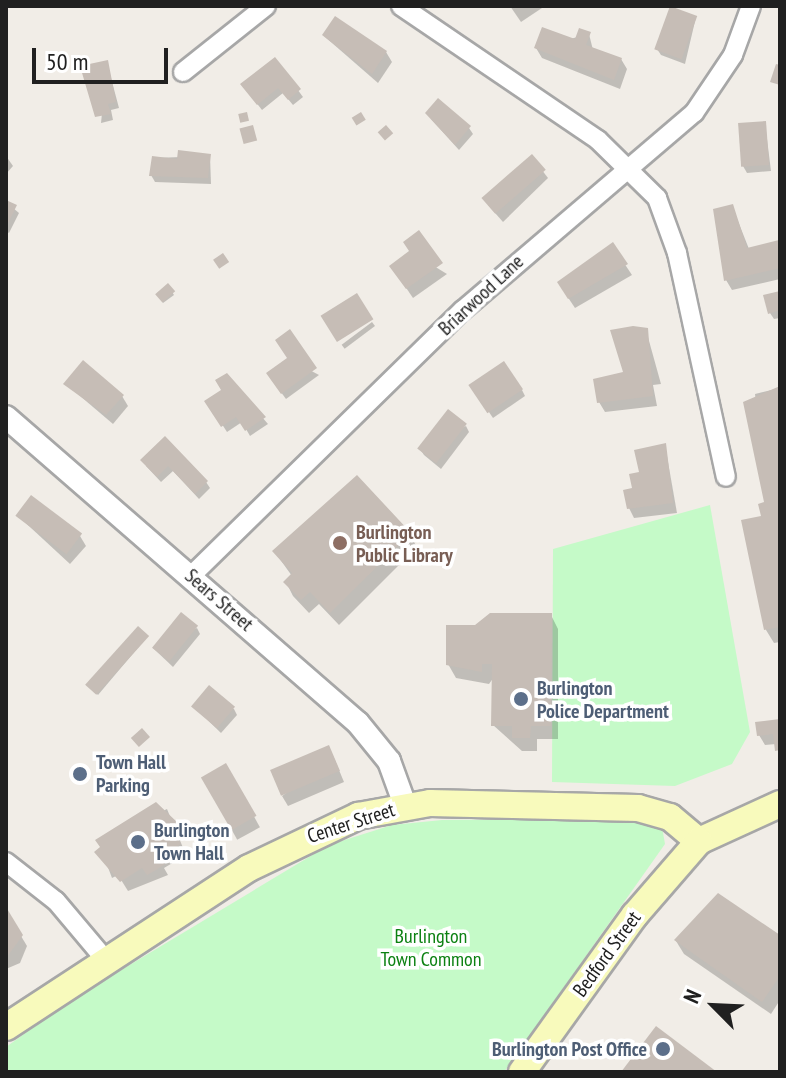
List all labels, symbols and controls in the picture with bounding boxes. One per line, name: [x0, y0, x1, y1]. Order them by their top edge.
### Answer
scale bar: [36, 32, 172, 82]
text: 50 m: [46, 46, 88, 77]
street label: Briarwood Lane: [433, 250, 529, 340]
place label: Burlington Public Library: [356, 520, 453, 567]
marker: Burlington Public Library: [331, 534, 349, 552]
street label: Sears Street: [180, 564, 258, 636]
place label: Burlington Police Department: [537, 676, 669, 723]
marker: Burlington Police Department: [512, 690, 530, 708]
place label: Town Hall Parking: [96, 750, 166, 797]
marker: Town Hall Parking: [71, 765, 89, 783]
street label: Center Street: [304, 798, 398, 848]
place label: Burlington Town Hall: [154, 818, 229, 865]
marker: Burlington Town Hall: [129, 833, 147, 851]
street label: Bedford Street: [568, 907, 646, 1001]
park label: Burlington Town Common: [381, 925, 481, 972]
north arrow: [674, 966, 754, 1046]
text: N: [677, 985, 707, 1007]
place label: Burlington Post Office: [492, 1037, 647, 1061]
marker: Burlington Post Office: [654, 1040, 672, 1058]

